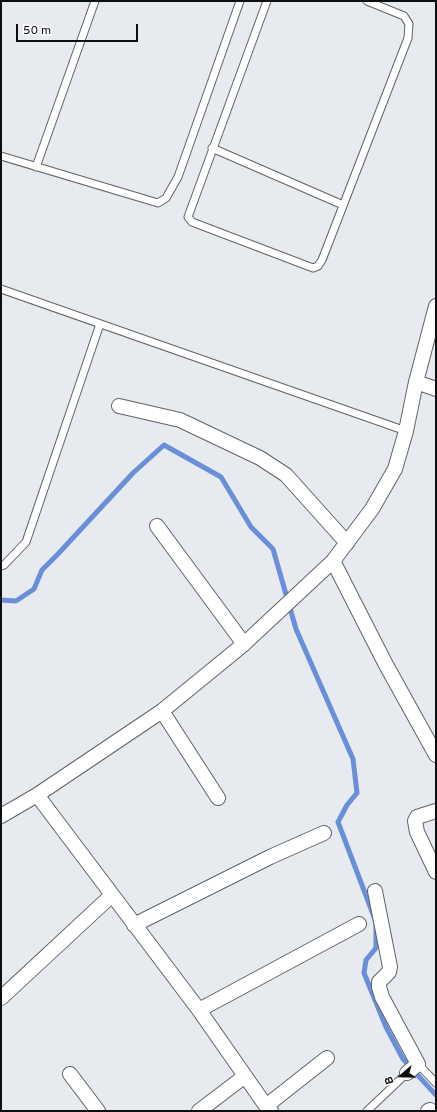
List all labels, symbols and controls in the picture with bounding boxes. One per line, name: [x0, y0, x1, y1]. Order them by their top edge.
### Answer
scale bar: [18, 16, 140, 42]
text: 50 m: [23, 23, 51, 39]
north arrow: [381, 1056, 421, 1096]
text: B: [382, 1074, 398, 1086]

